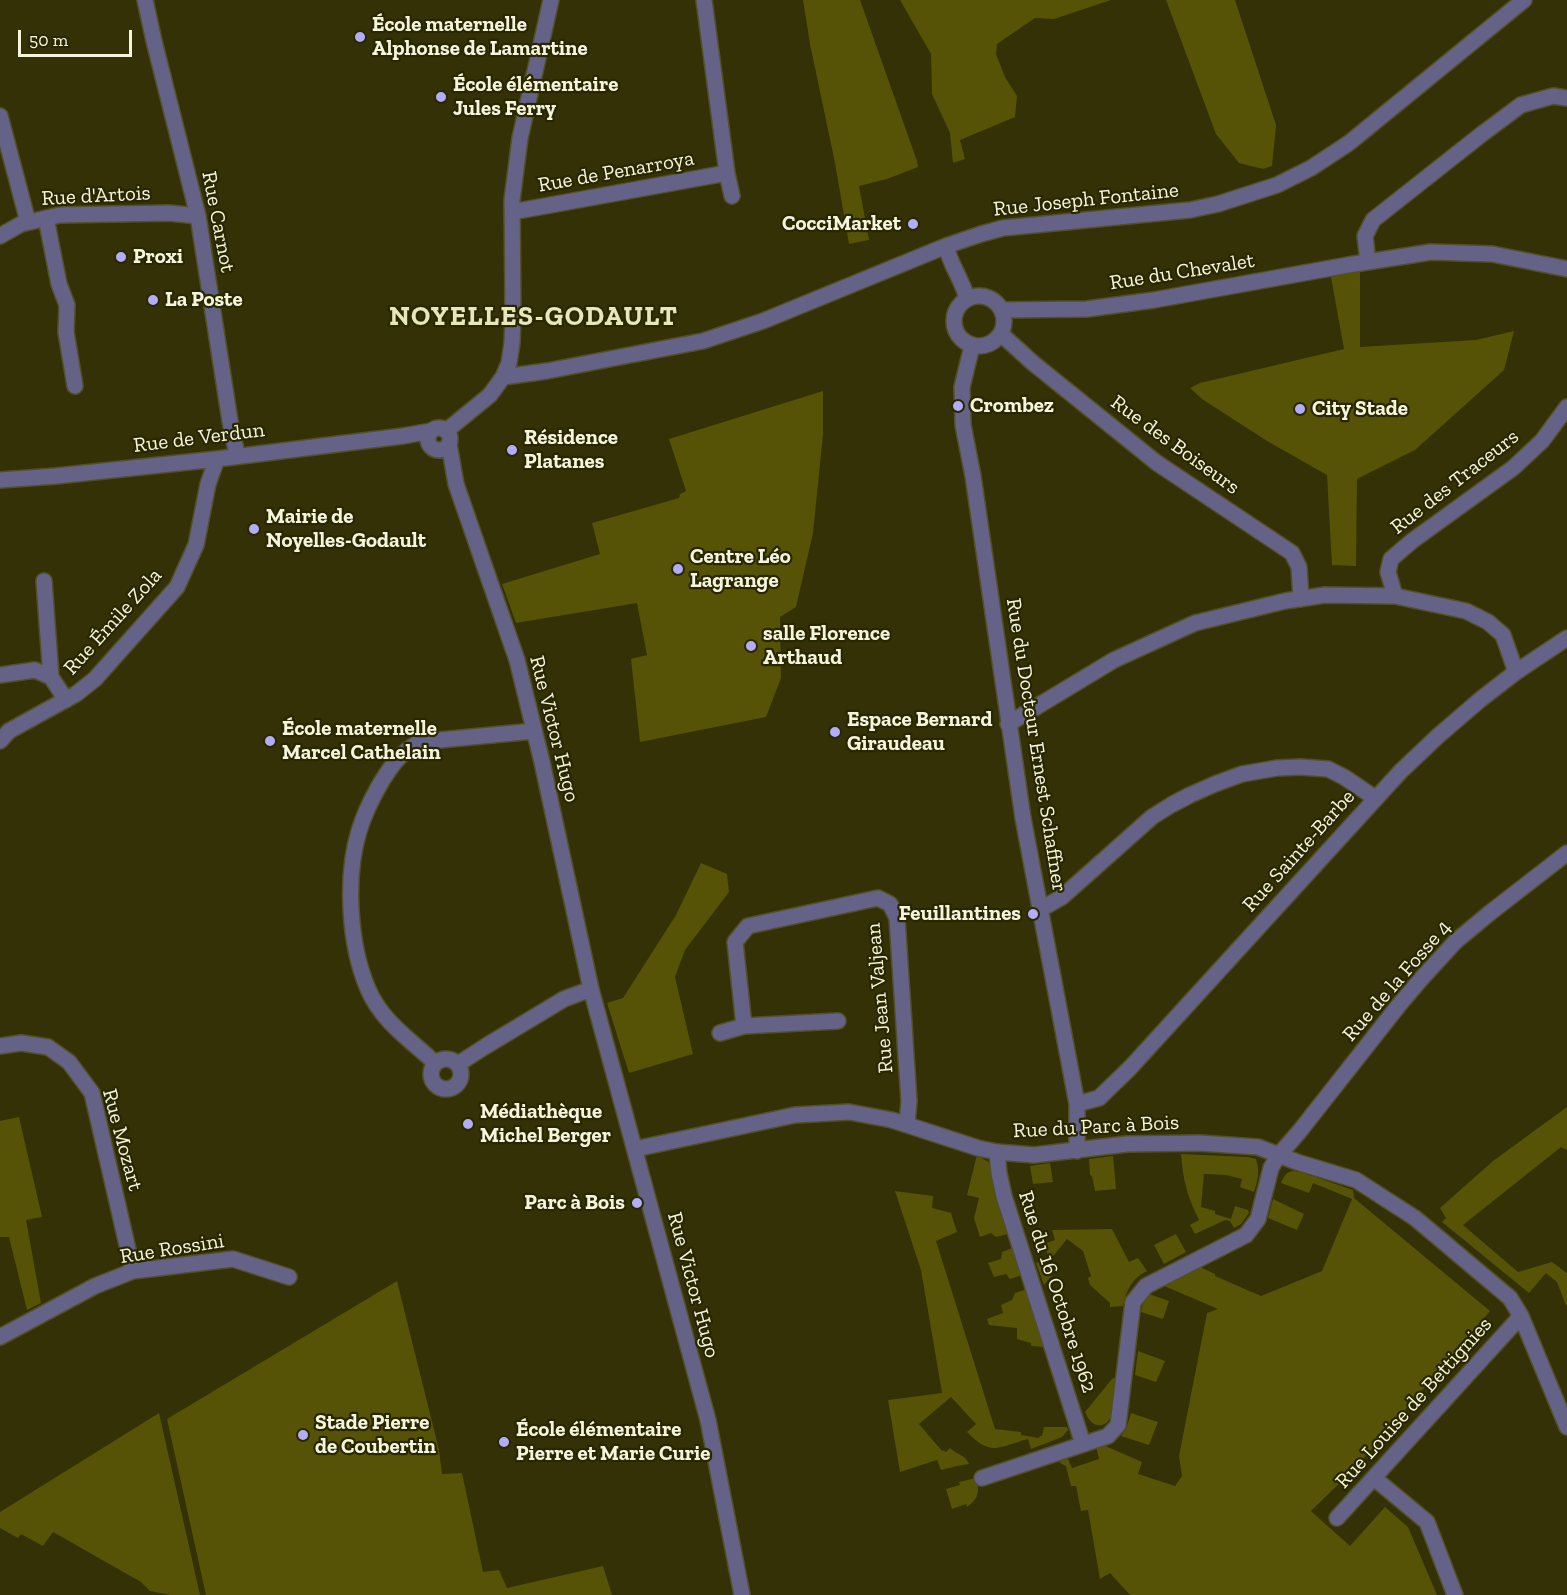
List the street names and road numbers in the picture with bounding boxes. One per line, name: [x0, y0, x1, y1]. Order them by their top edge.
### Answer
street label: Rue de Penarroya: [536, 146, 696, 198]
street label: Rue Carnot: [196, 169, 240, 275]
street label: Rue Joseph Fontaine: [992, 178, 1180, 222]
street label: Rue d'Artois: [41, 181, 151, 211]
street label: Rue du Chevalet: [1108, 248, 1256, 296]
street label: Rue des Boiseurs: [1106, 390, 1244, 500]
street label: Rue de Verdun: [132, 417, 266, 459]
street label: Rue des Traceurs: [1386, 424, 1524, 540]
street label: Rue Émile Zola: [59, 564, 167, 680]
street label: Rue du Docteur Ernest Schaffner: [1000, 596, 1072, 894]
street label: Rue Victor Hugo: [524, 653, 584, 805]
street label: Rue Sainte-Barbe: [1238, 785, 1360, 917]
street label: Rue de la Fosse 4: [1337, 915, 1457, 1047]
street label: Rue Jean Valjean: [861, 922, 899, 1074]
street label: Rue Mozart: [96, 1086, 148, 1194]
street label: Rue du Parc à Bois: [1012, 1110, 1180, 1144]
street label: Rue du 16 Octobre 1962: [1012, 1188, 1102, 1396]
street label: Rue Victor Hugo: [661, 1209, 725, 1361]
street label: Rue Rossini: [118, 1228, 226, 1270]
street label: Rue Louise de Bettignies: [1330, 1312, 1498, 1494]

